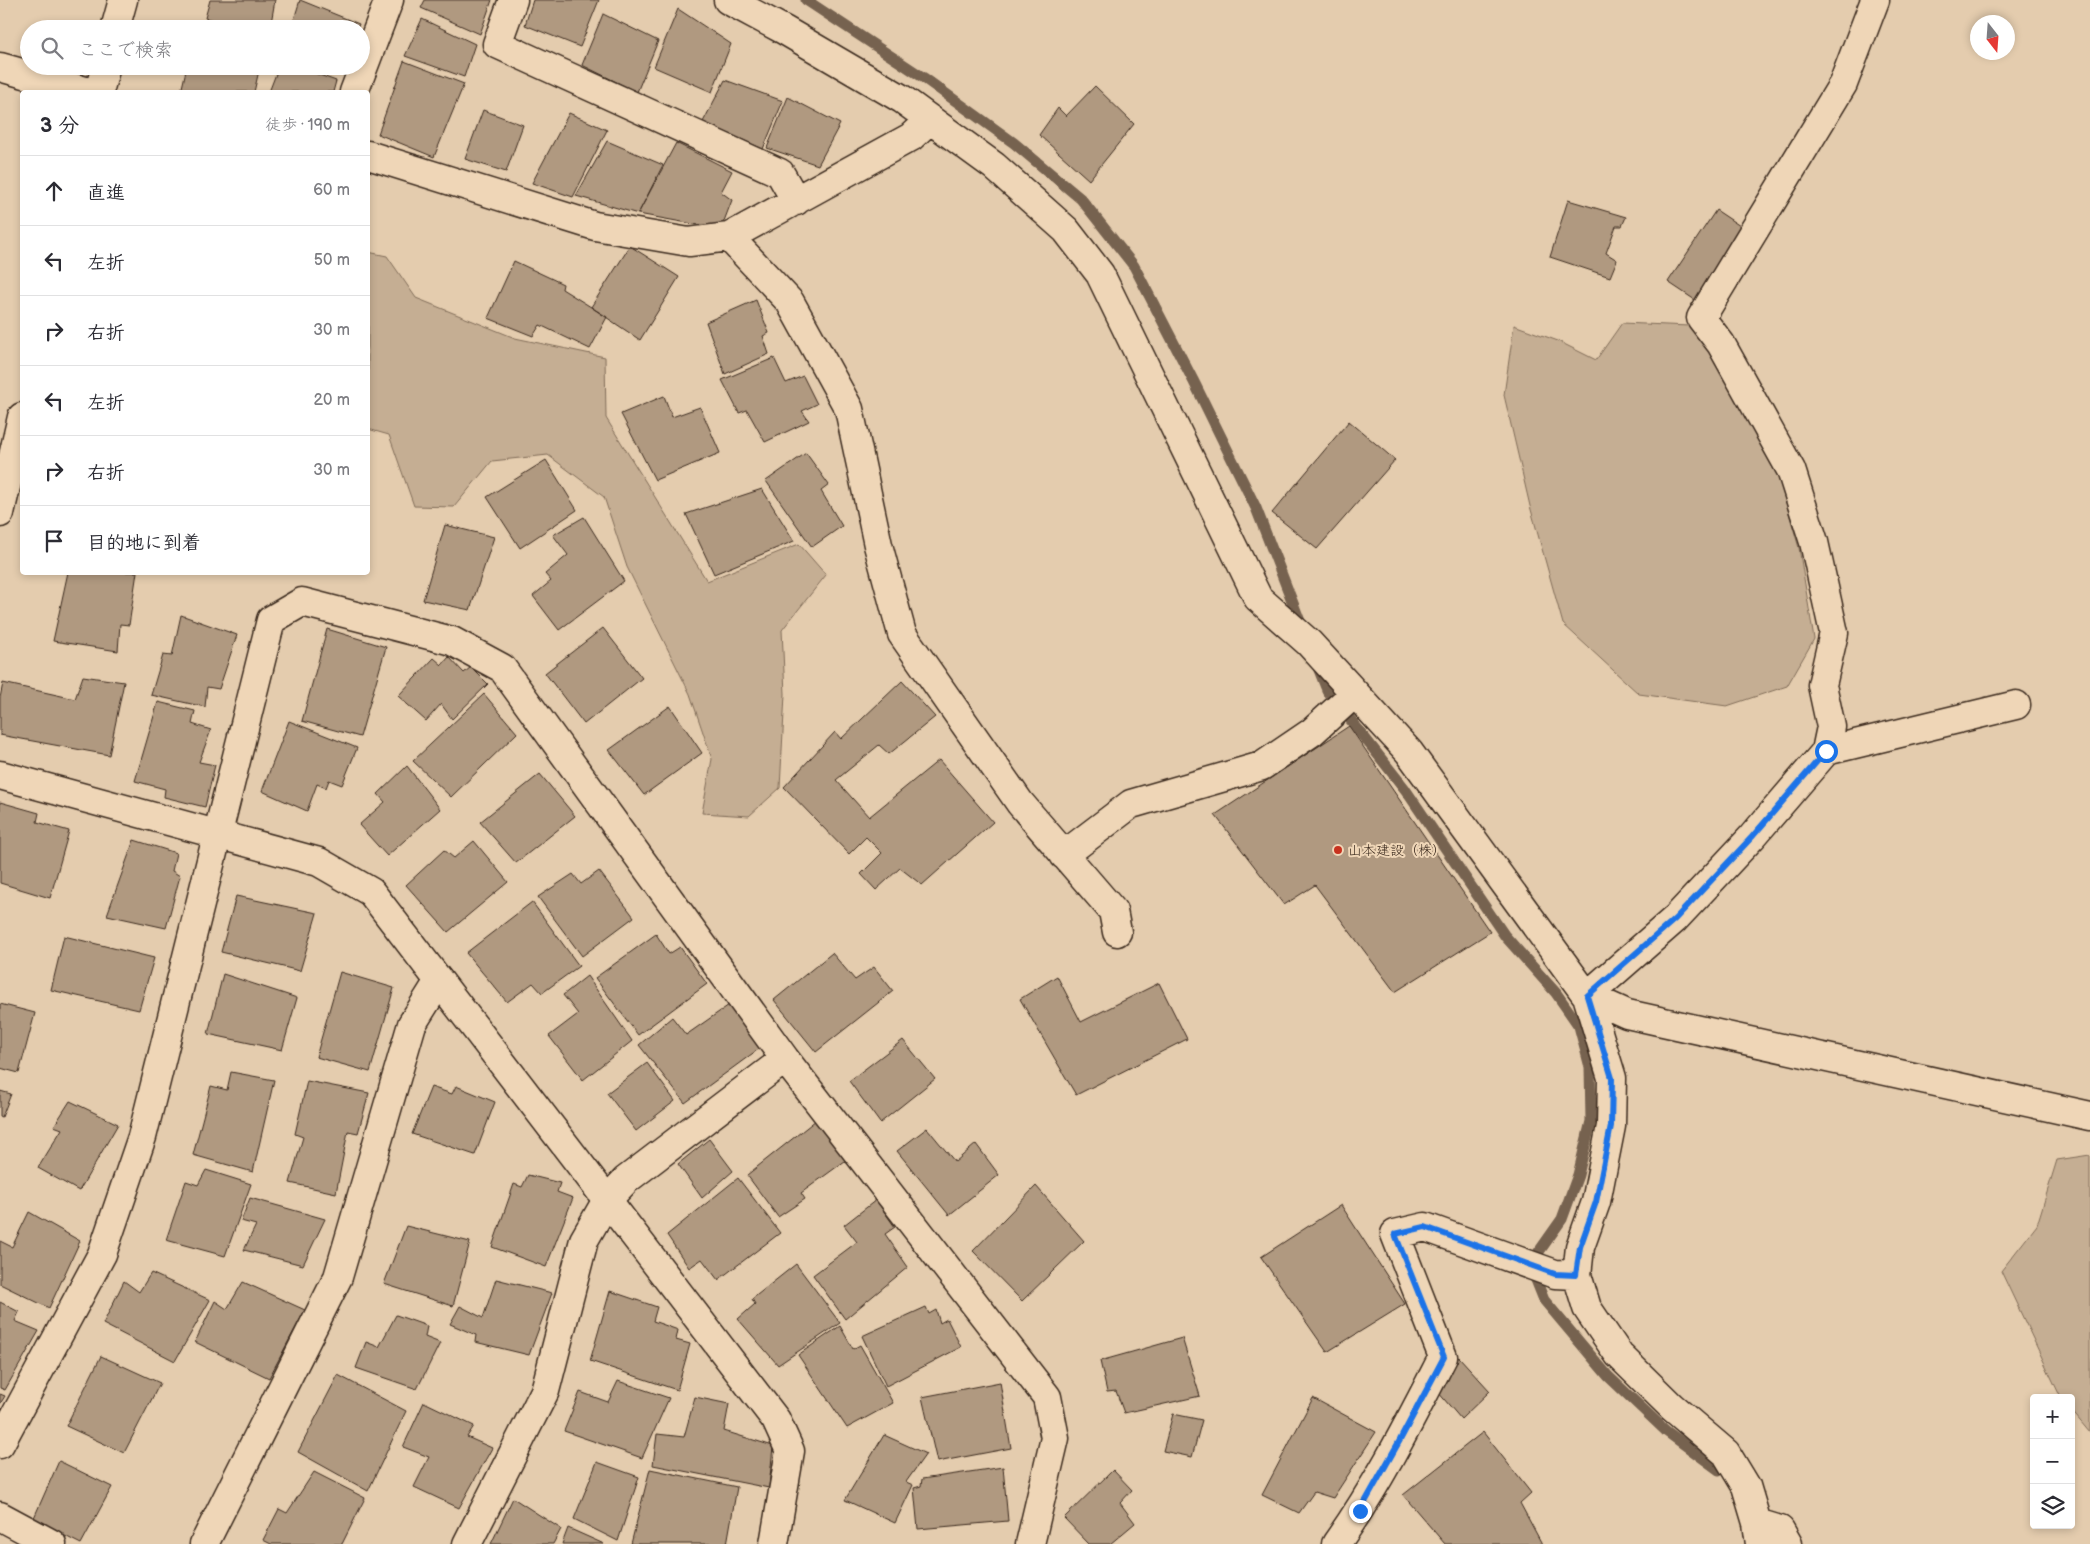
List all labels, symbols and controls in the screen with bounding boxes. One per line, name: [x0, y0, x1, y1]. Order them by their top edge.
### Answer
north arrow: [1970, 15, 2015, 60]
search box: [20, 20, 370, 75]
icon: search: [38, 34, 66, 62]
text: ここで検索: [78, 39, 173, 62]
text: 3 分: [40, 113, 79, 138]
text: 徒歩 · 190 m: [265, 116, 350, 135]
icon: ahead: [40, 177, 68, 205]
text: 60 m: [313, 181, 350, 200]
text: 直進: [87, 182, 125, 205]
icon: left: [40, 247, 68, 275]
text: 50 m: [314, 251, 350, 270]
text: 左折: [87, 252, 125, 275]
icon: right: [40, 317, 68, 345]
text: 30 m: [313, 321, 350, 340]
text: 右折: [87, 322, 125, 345]
icon: left: [40, 387, 68, 415]
text: 20 m: [314, 391, 350, 410]
text: 左折: [87, 392, 125, 415]
icon: right: [40, 457, 68, 485]
text: 30 m: [313, 461, 350, 480]
text: 右折: [87, 462, 125, 485]
icon: arrive: [40, 527, 68, 555]
text: 目的地に到着: [87, 532, 201, 555]
route start: [1815, 740, 1838, 763]
place label: 山本建設（株）: [1348, 842, 1446, 859]
marker: 山本建設（株）: [1332, 844, 1344, 856]
map controls: [2030, 1394, 2075, 1529]
button: +: [2030, 1394, 2075, 1439]
button: −: [2030, 1439, 2075, 1484]
button: layers: [2030, 1484, 2075, 1529]
route end: [1349, 1500, 1372, 1523]

